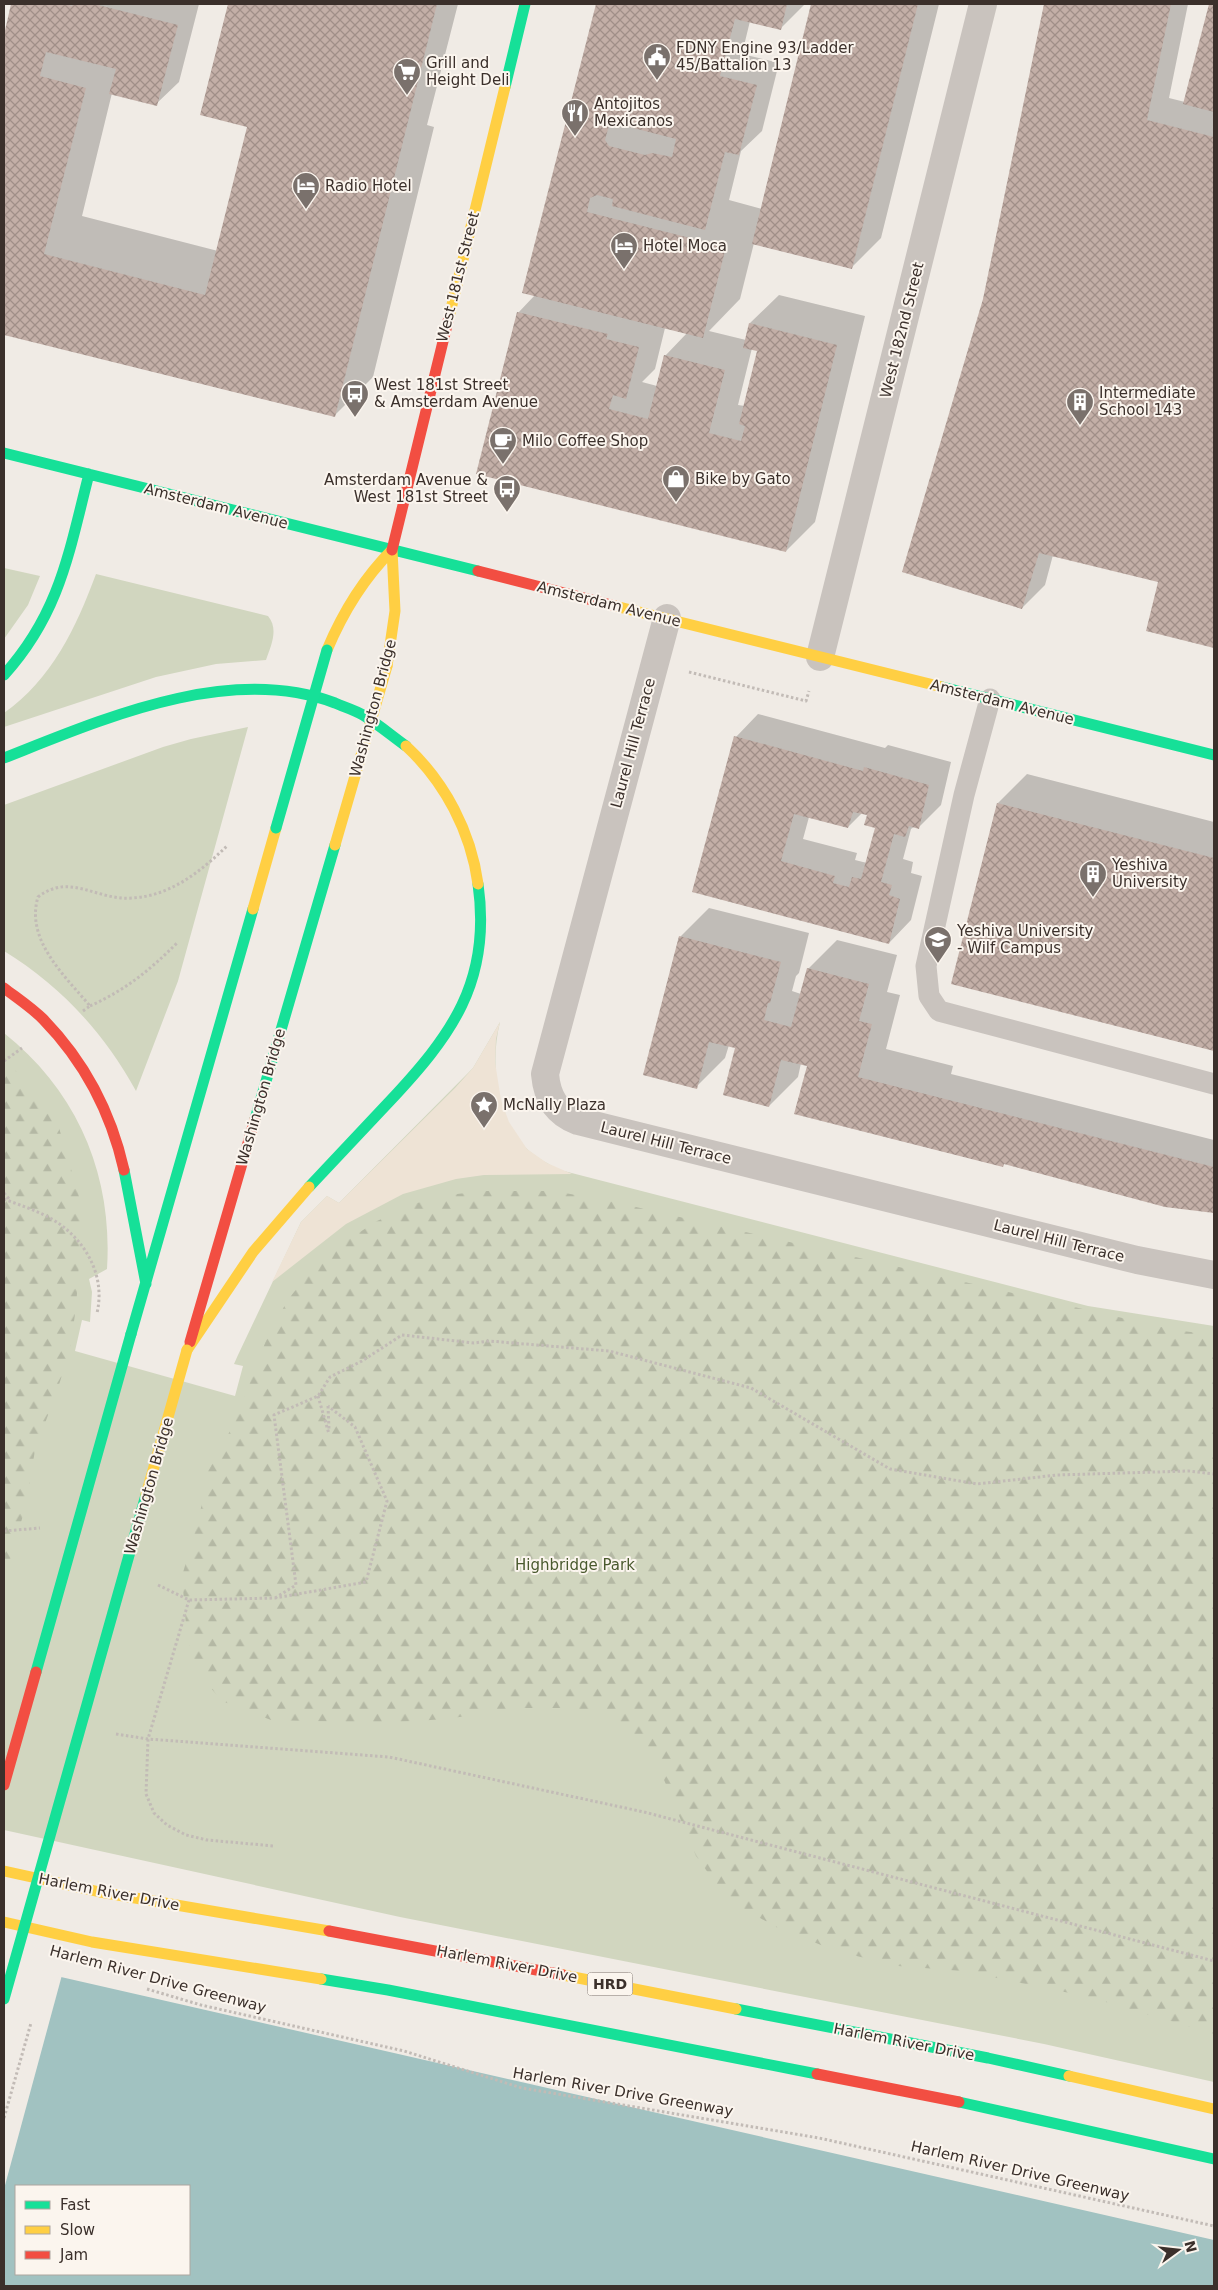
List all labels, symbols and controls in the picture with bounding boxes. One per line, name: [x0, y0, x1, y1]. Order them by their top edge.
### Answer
place label: FDNY Engine 93/Ladder 45/Battalion 13: [676, 39, 854, 74]
public building icon: FDNY Engine 93/Ladder 45/Battalion 13: [642, 42, 672, 81]
place label: Grill and Height Deli: [426, 54, 509, 89]
supermarket icon: Grill and Height Deli: [392, 57, 422, 96]
place label: Antojitos Mexicanos: [594, 95, 673, 130]
restaurant icon: Antojitos Mexicanos: [560, 98, 590, 137]
hotel icon: Radio Hotel: [291, 171, 321, 210]
place label: Radio Hotel: [325, 177, 412, 195]
street label: West 181st Street: [433, 210, 483, 344]
hotel icon: Hotel Moca: [609, 231, 639, 270]
place label: Hotel Moca: [643, 237, 727, 255]
street label: West 182nd Street: [876, 260, 928, 400]
place label: West 181st Street & Amsterdam Avenue: [374, 376, 538, 411]
bus stop icon: West 181st Street & Amsterdam Avenue: [340, 379, 370, 418]
place label: Intermediate School 143: [1099, 384, 1196, 419]
building icon: Intermediate School 143: [1065, 387, 1095, 426]
cafe icon: Milo Coffee Shop: [488, 426, 518, 465]
place label: Milo Coffee Shop: [522, 432, 648, 450]
shop icon: Bike by Gato: [661, 464, 691, 503]
place label: Bike by Gato: [695, 470, 791, 488]
place label: Amsterdam Avenue & West 181st Street: [324, 471, 488, 506]
bus stop icon: Amsterdam Avenue & West 181st Street: [492, 474, 522, 513]
street label: Amsterdam Avenue: [142, 479, 290, 533]
street label: Amsterdam Avenue: [535, 577, 683, 631]
street label: Washington Bridge: [346, 637, 400, 779]
street label: Amsterdam Avenue: [928, 675, 1076, 729]
street label: Laurel Hill Terrace: [607, 676, 659, 810]
place label: Yeshiva University: [1111, 856, 1188, 891]
building icon: Yeshiva University: [1078, 859, 1108, 898]
place label: Yeshiva University - Wilf Campus: [956, 922, 1094, 957]
school or university icon: Yeshiva University - Wilf Campus: [923, 925, 953, 964]
street label: Washington Bridge: [233, 1026, 289, 1168]
place icon: McNally Plaza: [469, 1090, 499, 1129]
place label: McNally Plaza: [503, 1096, 606, 1114]
street label: Laurel Hill Terrace: [599, 1118, 733, 1168]
street label: Laurel Hill Terrace: [992, 1216, 1126, 1266]
street label: Washington Bridge: [121, 1415, 177, 1557]
park label: Highbridge Park: [515, 1556, 635, 1574]
street label: Harlem River Drive: [37, 1870, 181, 1914]
street label: Harlem River Drive Greenway: [48, 1941, 268, 2017]
street label: Harlem River Drive: [435, 1942, 579, 1986]
road number: HRD: [588, 1972, 632, 1996]
street label: Harlem River Drive: [832, 2020, 976, 2064]
street label: Harlem River Drive Greenway: [511, 2064, 735, 2120]
street label: Harlem River Drive Greenway: [909, 2137, 1131, 2205]
legend: [15, 2185, 190, 2275]
text: Fast: [60, 2196, 90, 2214]
text: Slow: [60, 2221, 95, 2239]
north arrow: [1153, 2225, 1203, 2275]
text: N: [1181, 2239, 1200, 2254]
text: Jam: [59, 2246, 88, 2264]

